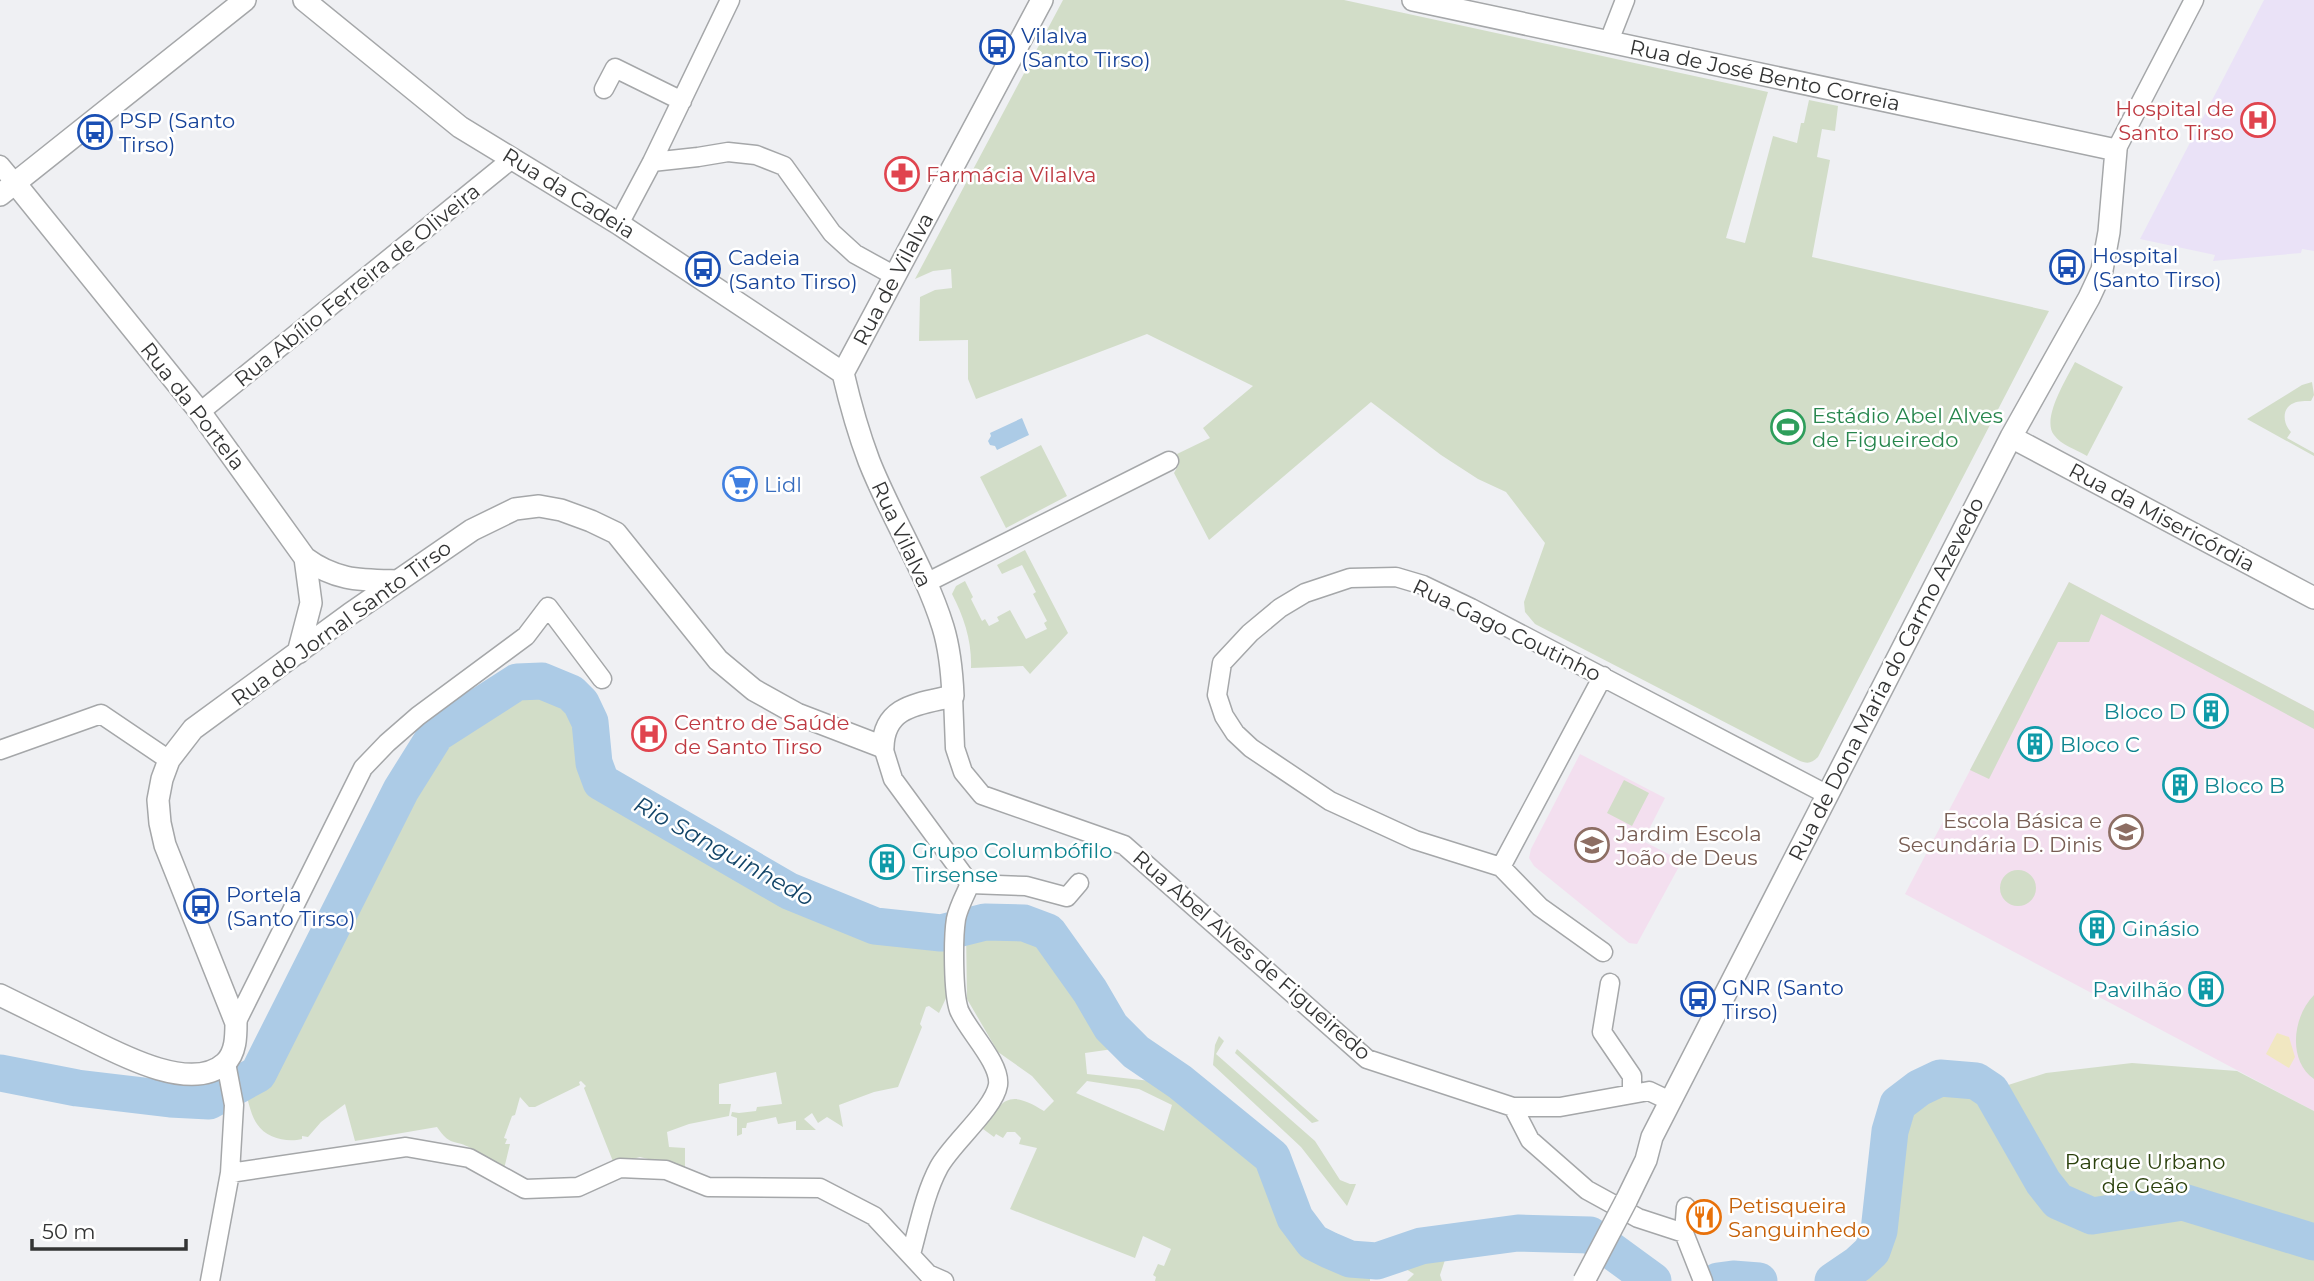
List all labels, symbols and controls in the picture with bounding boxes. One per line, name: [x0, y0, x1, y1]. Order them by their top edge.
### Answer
place label: Vilalva (Santo Tirso): [1021, 23, 1151, 72]
bus stop icon: Vilalva (Santo Tirso): [978, 28, 1016, 66]
street label: Rua de José Bento Correia: [1627, 34, 1903, 116]
place label: Hospital de Santo Tirso: [2115, 96, 2234, 145]
hospital icon: Hospital de Santo Tirso: [2239, 101, 2277, 139]
place label: PSP (Santo Tirso): [119, 108, 235, 157]
bus stop icon: PSP (Santo Tirso): [76, 113, 114, 151]
street label: Rua da Cadeia: [498, 142, 640, 244]
pharmacy icon: Farmácia Vilalva: [883, 155, 921, 193]
place label: Farmácia Vilalva: [926, 162, 1096, 187]
street label: Rua Abílio Ferreira de Oliveira: [229, 178, 485, 392]
street label: Rua de Vilalva: [848, 208, 938, 350]
place label: Hospital (Santo Tirso): [2092, 243, 2222, 292]
place label: Cadeia (Santo Tirso): [728, 245, 858, 294]
bus stop icon: Hospital (Santo Tirso): [2048, 248, 2086, 286]
bus stop icon: Cadeia (Santo Tirso): [684, 250, 722, 288]
street label: Rua da Portela: [135, 337, 251, 475]
place label: Estádio Abel Alves de Figueiredo: [1812, 403, 2003, 452]
sports icon: Estádio Abel Alves de Figueiredo: [1769, 408, 1807, 446]
street label: Rua da Misericórdia: [2065, 457, 2259, 577]
supermarket icon: Lidl: [721, 465, 759, 503]
place label: Lidl: [764, 472, 802, 497]
street label: Rua Vilalva: [867, 477, 937, 591]
street label: Rua de Dona Maria do Carmo Azevedo: [1783, 493, 1989, 865]
street label: Rua do Jornal Santo Tirso: [226, 535, 456, 711]
street label: Rua Gago Coutinho: [1409, 574, 1605, 686]
building icon: Bloco D: [2192, 692, 2230, 730]
place label: Bloco D: [2104, 699, 2186, 724]
place label: Centro de Saúde de Santo Tirso: [674, 710, 849, 759]
hospital icon: Centro de Saúde de Santo Tirso: [630, 715, 668, 753]
building icon: Bloco C: [2016, 725, 2054, 763]
place label: Bloco C: [2060, 732, 2140, 757]
building icon: Bloco B: [2161, 766, 2199, 804]
place label: Bloco B: [2204, 773, 2285, 798]
water label: Rio Sanguinhedo: [629, 790, 819, 912]
place label: Escola Básica e Secundária D. Dinis: [1898, 808, 2102, 857]
school or university icon: Escola Básica e Secundária D. Dinis: [2107, 813, 2145, 851]
place label: Jardim Escola João de Deus: [1615, 821, 1762, 870]
school or university icon: Jardim Escola João de Deus: [1573, 826, 1611, 864]
place label: Grupo Columbófilo Tirsense: [912, 838, 1112, 887]
building icon: Grupo Columbófilo Tirsense: [868, 843, 906, 881]
street label: Rua Abel Alves de Figueiredo: [1128, 845, 1376, 1065]
place label: Portela (Santo Tirso): [226, 882, 356, 931]
bus stop icon: Portela (Santo Tirso): [182, 887, 220, 925]
building icon: Ginásio: [2078, 909, 2116, 947]
place label: Ginásio: [2122, 916, 2200, 941]
building icon: Pavilhão: [2187, 970, 2225, 1008]
place label: GNR (Santo Tirso): [1722, 975, 1844, 1024]
place label: Pavilhão: [2093, 977, 2182, 1002]
bus stop icon: GNR (Santo Tirso): [1679, 980, 1717, 1018]
park label: Parque Urbano de Geão: [2065, 1149, 2225, 1198]
place label: Petisqueira Sanguinhedo: [1728, 1193, 1870, 1242]
restaurant icon: Petisqueira Sanguinhedo: [1685, 1198, 1723, 1236]
scale bar: [32, 1208, 186, 1252]
text: 50 m: [42, 1219, 96, 1244]

